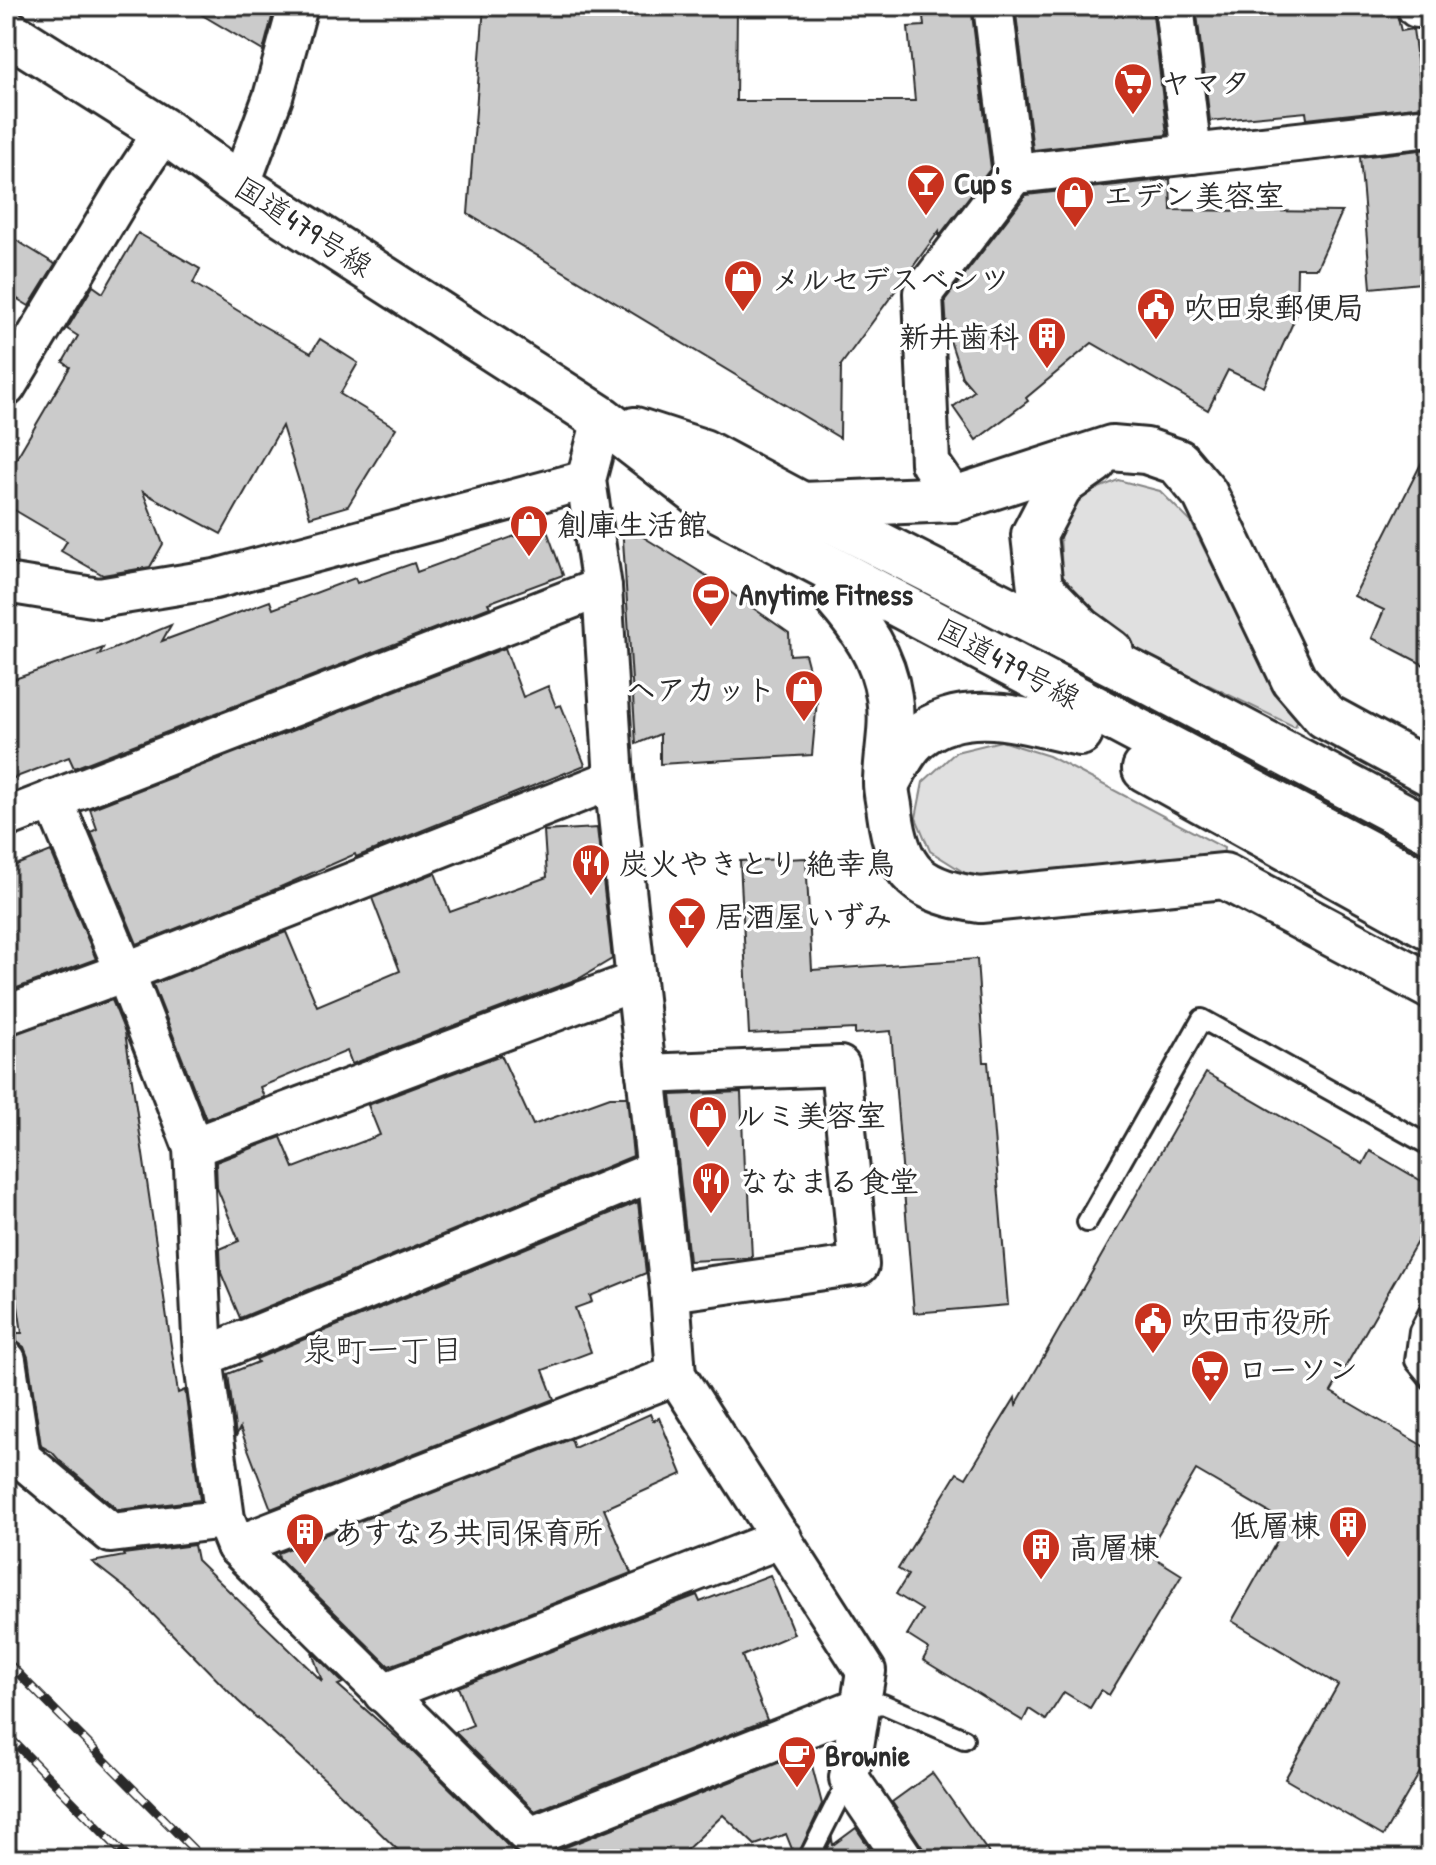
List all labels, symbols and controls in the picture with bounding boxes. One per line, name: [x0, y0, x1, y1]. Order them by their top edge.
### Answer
supermarket icon: ヤマタ: [1112, 61, 1154, 116]
place label: ヤマタ: [1161, 62, 1251, 102]
bar icon: Cup's: [905, 162, 947, 217]
place label: Cup's: [954, 163, 1012, 204]
street label: 国道479号線: [227, 166, 381, 286]
shop icon: エデン美容室: [1054, 174, 1096, 229]
place label: エデン美容室: [1103, 175, 1284, 215]
shop icon: メルセデスベンツ: [722, 258, 764, 313]
place label: メルセデスベンツ: [771, 259, 1010, 299]
public building icon: 吹田泉郵便局: [1135, 286, 1177, 341]
place label: 吹田泉郵便局: [1184, 287, 1364, 327]
building icon: 新井歯科: [1026, 315, 1068, 370]
place label: 新井歯科: [899, 316, 1019, 356]
shop icon: 創庫生活館: [508, 503, 550, 558]
place label: 創庫生活館: [557, 504, 707, 544]
sports icon: Anytime Fitness: [690, 573, 732, 628]
place label: Anytime Fitness: [739, 574, 914, 615]
street label: 国道479号線: [930, 608, 1088, 718]
shop icon: ヘアカット: [783, 668, 825, 723]
place label: ヘアカット: [626, 669, 776, 709]
restaurant icon: 炭火やきとり 絶幸鳥: [570, 842, 612, 897]
place label: 炭火やきとり 絶幸鳥: [619, 843, 896, 883]
bar icon: 居酒屋いずみ: [666, 895, 708, 950]
place label: 居酒屋いずみ: [715, 896, 893, 936]
shop icon: ルミ美容室: [687, 1094, 729, 1149]
place label: ルミ美容室: [736, 1095, 886, 1135]
restaurant icon: ななまる食堂: [690, 1160, 732, 1215]
place label: ななまる食堂: [739, 1161, 919, 1201]
public building icon: 吹田市役所: [1132, 1300, 1174, 1355]
place label: 吹田市役所: [1181, 1301, 1331, 1341]
district label: 泉町一丁目: [303, 1328, 463, 1371]
supermarket icon: ローソン: [1189, 1348, 1231, 1403]
place label: ローソン: [1238, 1349, 1358, 1389]
building icon: 低層棟: [1327, 1504, 1369, 1559]
place label: 低層棟: [1230, 1505, 1320, 1545]
building icon: あすなろ共同保育所: [284, 1511, 326, 1566]
place label: あすなろ共同保育所: [333, 1512, 603, 1552]
building icon: 高層棟: [1020, 1526, 1062, 1581]
place label: 高層棟: [1069, 1527, 1159, 1567]
cafe icon: Brownie: [776, 1734, 818, 1789]
place label: Brownie: [825, 1735, 910, 1775]

